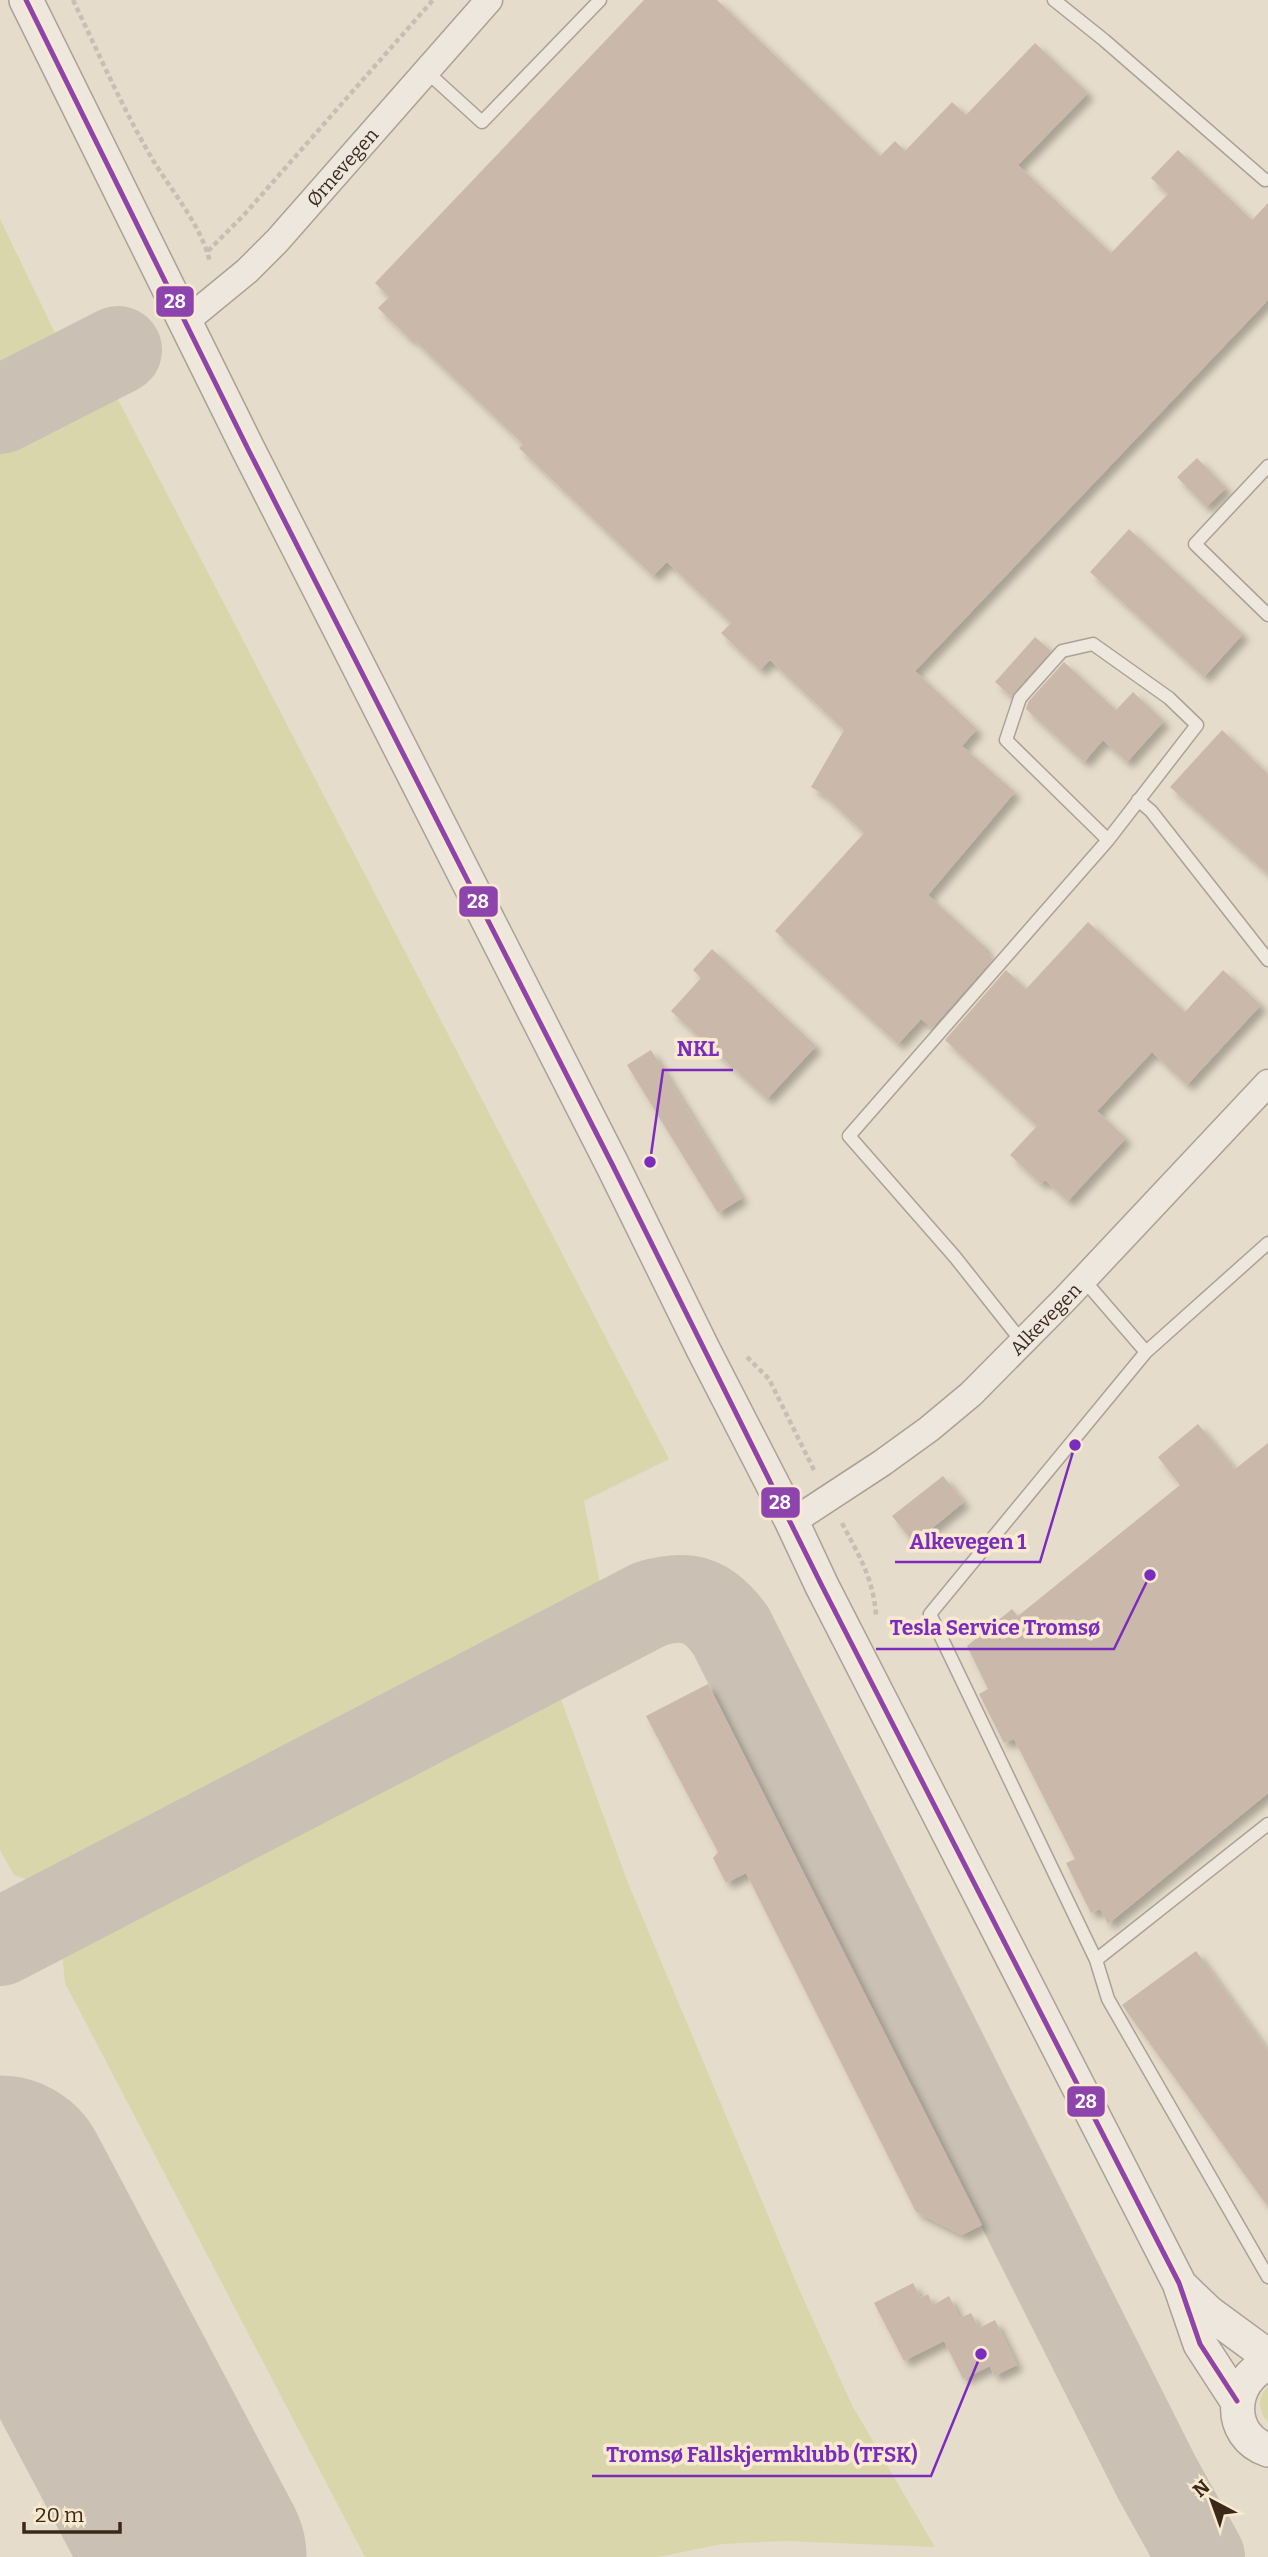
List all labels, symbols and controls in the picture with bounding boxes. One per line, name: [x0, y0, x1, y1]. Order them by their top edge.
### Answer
street label: Ørnevegen: [302, 123, 383, 211]
line badge: 28: [155, 285, 195, 318]
text: 28: [164, 290, 186, 313]
line badge: 28: [458, 885, 499, 918]
text: 28: [467, 890, 489, 913]
callout: NKL: [663, 1028, 733, 1070]
text: NKL: [677, 1036, 720, 1062]
street label: Alkevegen: [1005, 1278, 1086, 1360]
line badge: 28: [760, 1486, 801, 1519]
text: 28: [769, 1491, 791, 1514]
callout: Alkevegen 1: [895, 1520, 1040, 1562]
text: Alkevegen 1: [910, 1529, 1026, 1555]
callout: Tesla Service Tromsø: [876, 1607, 1114, 1649]
text: Tesla Service Tromsø: [890, 1615, 1100, 1641]
line badge: 28: [1066, 2085, 1106, 2118]
text: 28: [1075, 2090, 1097, 2113]
callout: Tromsø Fallskjermklubb (TFSK): [592, 2434, 931, 2476]
text: Tromsø Fallskjermklubb (TFSK): [606, 2442, 918, 2468]
north arrow: [1177, 2466, 1247, 2536]
text: N: [1188, 2475, 1215, 2502]
scale bar: [24, 2490, 121, 2534]
text: 20 m: [35, 2502, 84, 2528]

